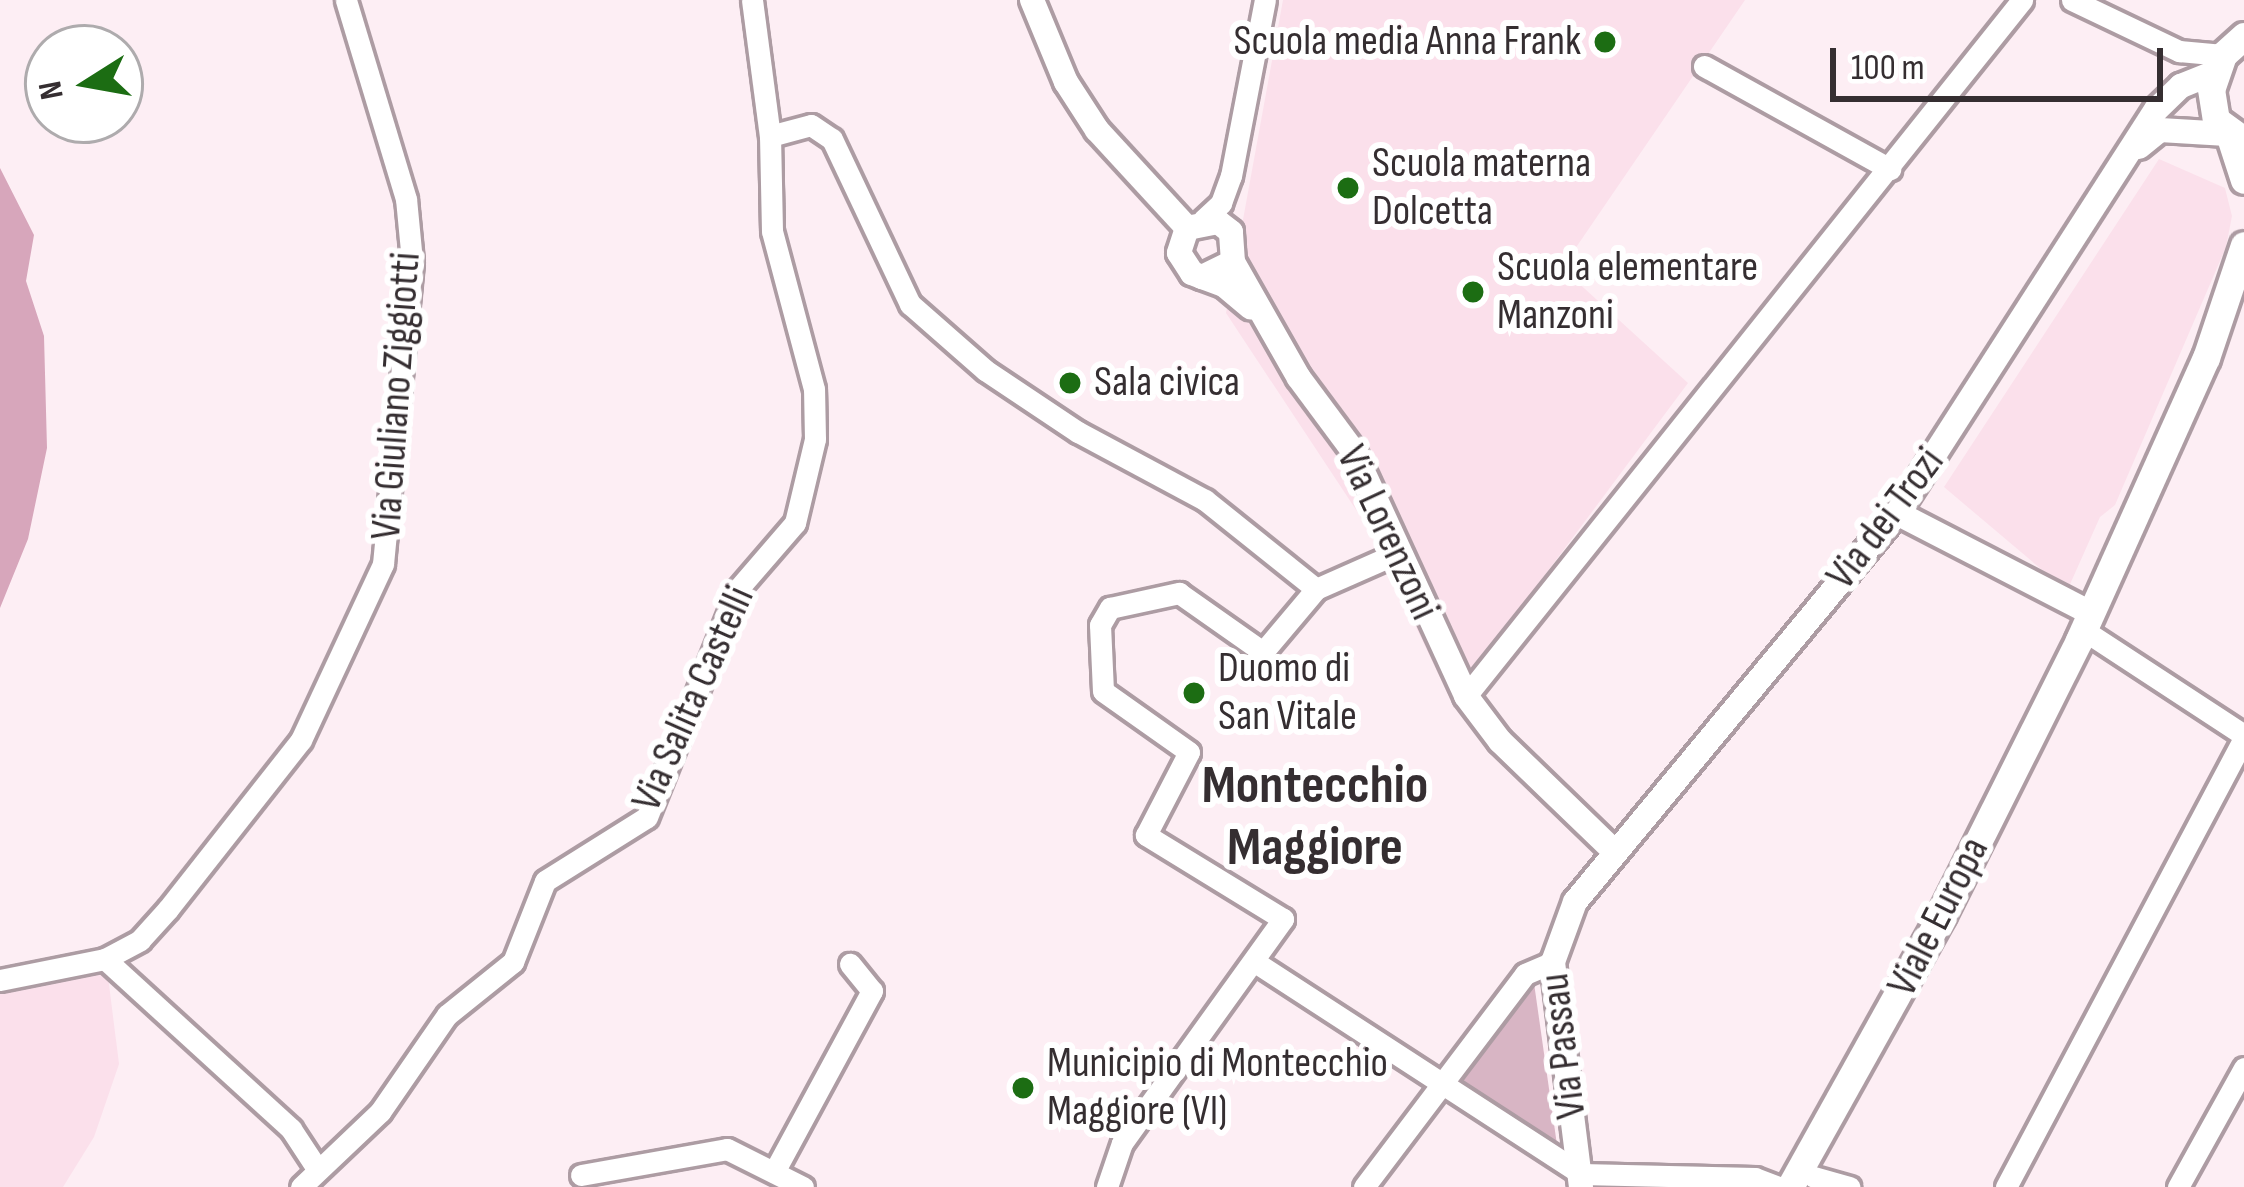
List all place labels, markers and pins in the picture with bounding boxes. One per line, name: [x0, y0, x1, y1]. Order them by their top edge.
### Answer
place label: Scuola media Anna Frank: [1234, 17, 1581, 67]
marker: Scuola media Anna Frank: [1592, 29, 1618, 55]
place label: Scuola materna Dolcetta: [1372, 139, 1591, 237]
marker: Scuola materna Dolcetta: [1335, 175, 1361, 201]
place label: Scuola elementare Manzoni: [1497, 243, 1758, 342]
marker: Scuola elementare Manzoni: [1460, 279, 1486, 305]
place label: Sala civica: [1094, 358, 1240, 408]
marker: Sala civica: [1057, 370, 1083, 396]
place label: Duomo di San Vitale: [1218, 644, 1357, 742]
marker: Duomo di San Vitale: [1181, 680, 1207, 706]
place label: Municipio di Montecchio Maggiore (VI): [1047, 1039, 1388, 1138]
marker: Municipio di Montecchio Maggiore (VI): [1010, 1075, 1036, 1101]

